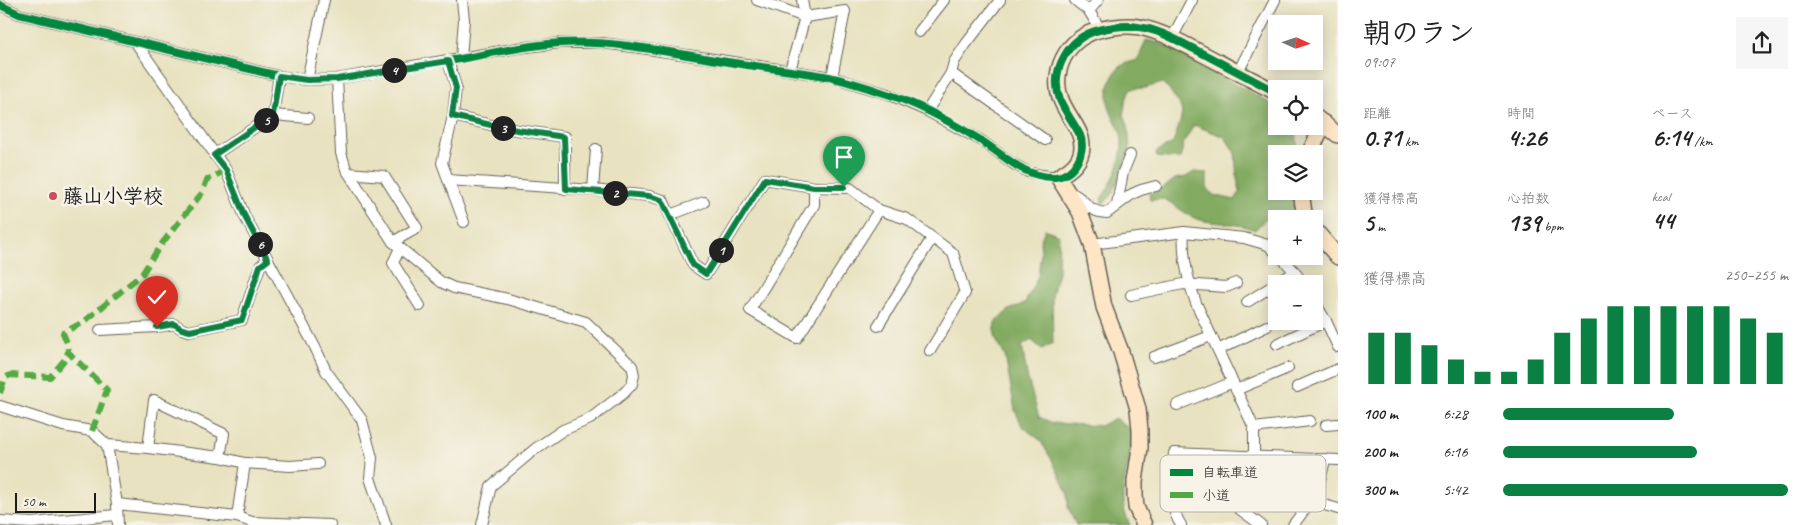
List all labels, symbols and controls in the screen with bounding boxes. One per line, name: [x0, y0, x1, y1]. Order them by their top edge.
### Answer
north arrow: [1268, 15, 1322, 70]
map controls: [1268, 15, 1323, 330]
text: 朝のラン: [1363, 15, 1475, 50]
button: share: [1736, 17, 1788, 69]
text: 09:07: [1363, 52, 1395, 72]
pin: 4: [382, 58, 406, 82]
text: 4: [391, 62, 398, 79]
button: locate: [1268, 80, 1323, 135]
text: 距離: [1363, 105, 1391, 122]
text: 時間: [1507, 105, 1535, 122]
text: ペース: [1652, 105, 1693, 122]
pin: 5: [254, 108, 278, 132]
text: 5: [263, 112, 270, 129]
pin: 3: [490, 116, 516, 140]
text: 3: [500, 120, 507, 137]
text: 0.71: [1363, 122, 1402, 154]
text: 4:26: [1507, 122, 1547, 154]
text: 6:14: [1652, 122, 1691, 154]
text: km: [1402, 133, 1419, 150]
text: /km: [1691, 133, 1713, 150]
pin: [823, 136, 865, 187]
icon: arrive: [830, 143, 858, 171]
button: layers: [1268, 145, 1323, 200]
pin: 2: [602, 180, 628, 206]
place label: 藤山小学校: [63, 184, 163, 209]
text: 2: [612, 185, 619, 202]
text: kcal: [1652, 188, 1670, 205]
marker: 藤山小学校: [47, 190, 59, 202]
text: 獲得標高: [1363, 190, 1419, 207]
text: 心拍数: [1507, 190, 1549, 207]
text: 44: [1652, 205, 1674, 237]
text: 5: [1363, 207, 1374, 239]
text: 139: [1507, 207, 1541, 239]
button: +: [1268, 210, 1323, 265]
text: m: [1374, 218, 1385, 235]
text: bpm: [1541, 218, 1563, 235]
pin: 6: [248, 232, 272, 256]
text: 6: [257, 236, 264, 253]
pin: 1: [708, 238, 734, 262]
text: 1: [718, 242, 725, 259]
text: 250–255 m: [1725, 265, 1788, 285]
text: 獲得標高: [1363, 269, 1427, 289]
button: −: [1268, 275, 1323, 330]
pin: [136, 276, 178, 327]
icon: check: [143, 283, 171, 311]
text: 100 m: [1363, 404, 1398, 424]
text: 6:28: [1443, 404, 1468, 424]
text: 200 m: [1363, 442, 1398, 462]
text: 6:16: [1443, 442, 1468, 462]
legend: [1160, 455, 1326, 512]
text: 自転車道: [1202, 464, 1258, 481]
text: 300 m: [1363, 480, 1398, 500]
text: 5:42: [1443, 480, 1468, 500]
text: 小道: [1202, 487, 1230, 504]
scale bar: [15, 490, 96, 513]
text: 50 m: [22, 493, 46, 510]

